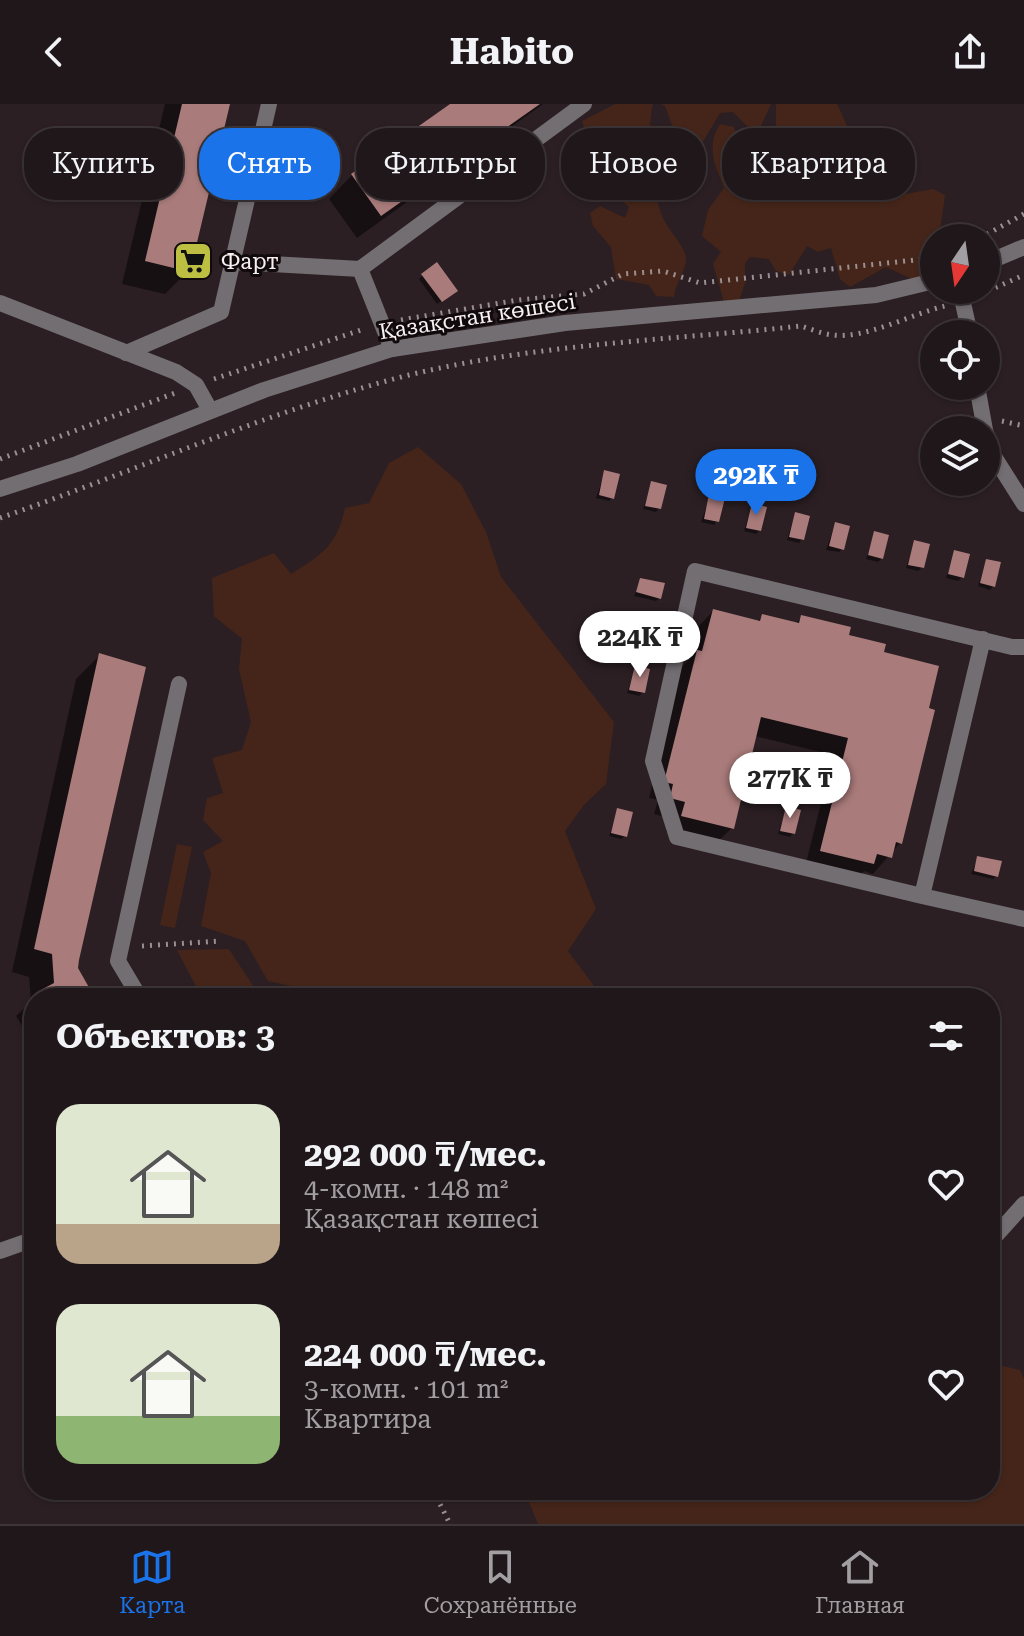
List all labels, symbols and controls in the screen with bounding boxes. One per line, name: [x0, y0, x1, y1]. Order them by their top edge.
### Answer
icon: back: [32, 30, 76, 74]
icon: share: [948, 30, 992, 74]
text: Habito: [450, 31, 574, 73]
chip: Купить: [24, 128, 183, 200]
chip: Снять: [199, 128, 340, 200]
chip: Фильтры: [356, 128, 545, 200]
chip: Новое: [561, 128, 706, 200]
chip: Квартира: [722, 128, 915, 200]
north arrow: [920, 224, 1000, 304]
map controls: [920, 224, 1000, 496]
supermarket icon: Фарт: [172, 240, 214, 282]
place label: Фарт: [221, 249, 279, 274]
street label: Қазақстан көшесі: [377, 289, 577, 344]
button: locate: [920, 320, 1000, 400]
button: layers: [920, 416, 1000, 496]
pin: 292K ₸: [691, 449, 821, 517]
text: 292K ₸: [713, 460, 799, 490]
pin: 224K ₸: [575, 611, 705, 679]
text: 224K ₸: [597, 622, 683, 652]
pin: 277K ₸: [725, 752, 855, 820]
text: 277K ₸: [747, 763, 833, 793]
icon: filters: [924, 1014, 968, 1058]
text: Объектов: 3: [56, 1016, 275, 1056]
text: 292 000 ₸/мес.: [304, 1134, 547, 1174]
icon: home: [120, 1136, 216, 1232]
icon: heart: [924, 1162, 968, 1206]
text: 4-комн. · 148 m²: [304, 1174, 509, 1204]
text: Қазақстан көшесі: [304, 1204, 539, 1234]
text: 224 000 ₸/мес.: [304, 1334, 547, 1374]
icon: home: [120, 1336, 216, 1432]
icon: heart: [924, 1362, 968, 1406]
text: 3-комн. · 101 m²: [304, 1374, 509, 1404]
text: Квартира: [304, 1404, 431, 1434]
tab: Карта: [119, 1545, 185, 1618]
tab: Сохранённые: [424, 1545, 577, 1618]
tab: Главная: [815, 1545, 905, 1618]

